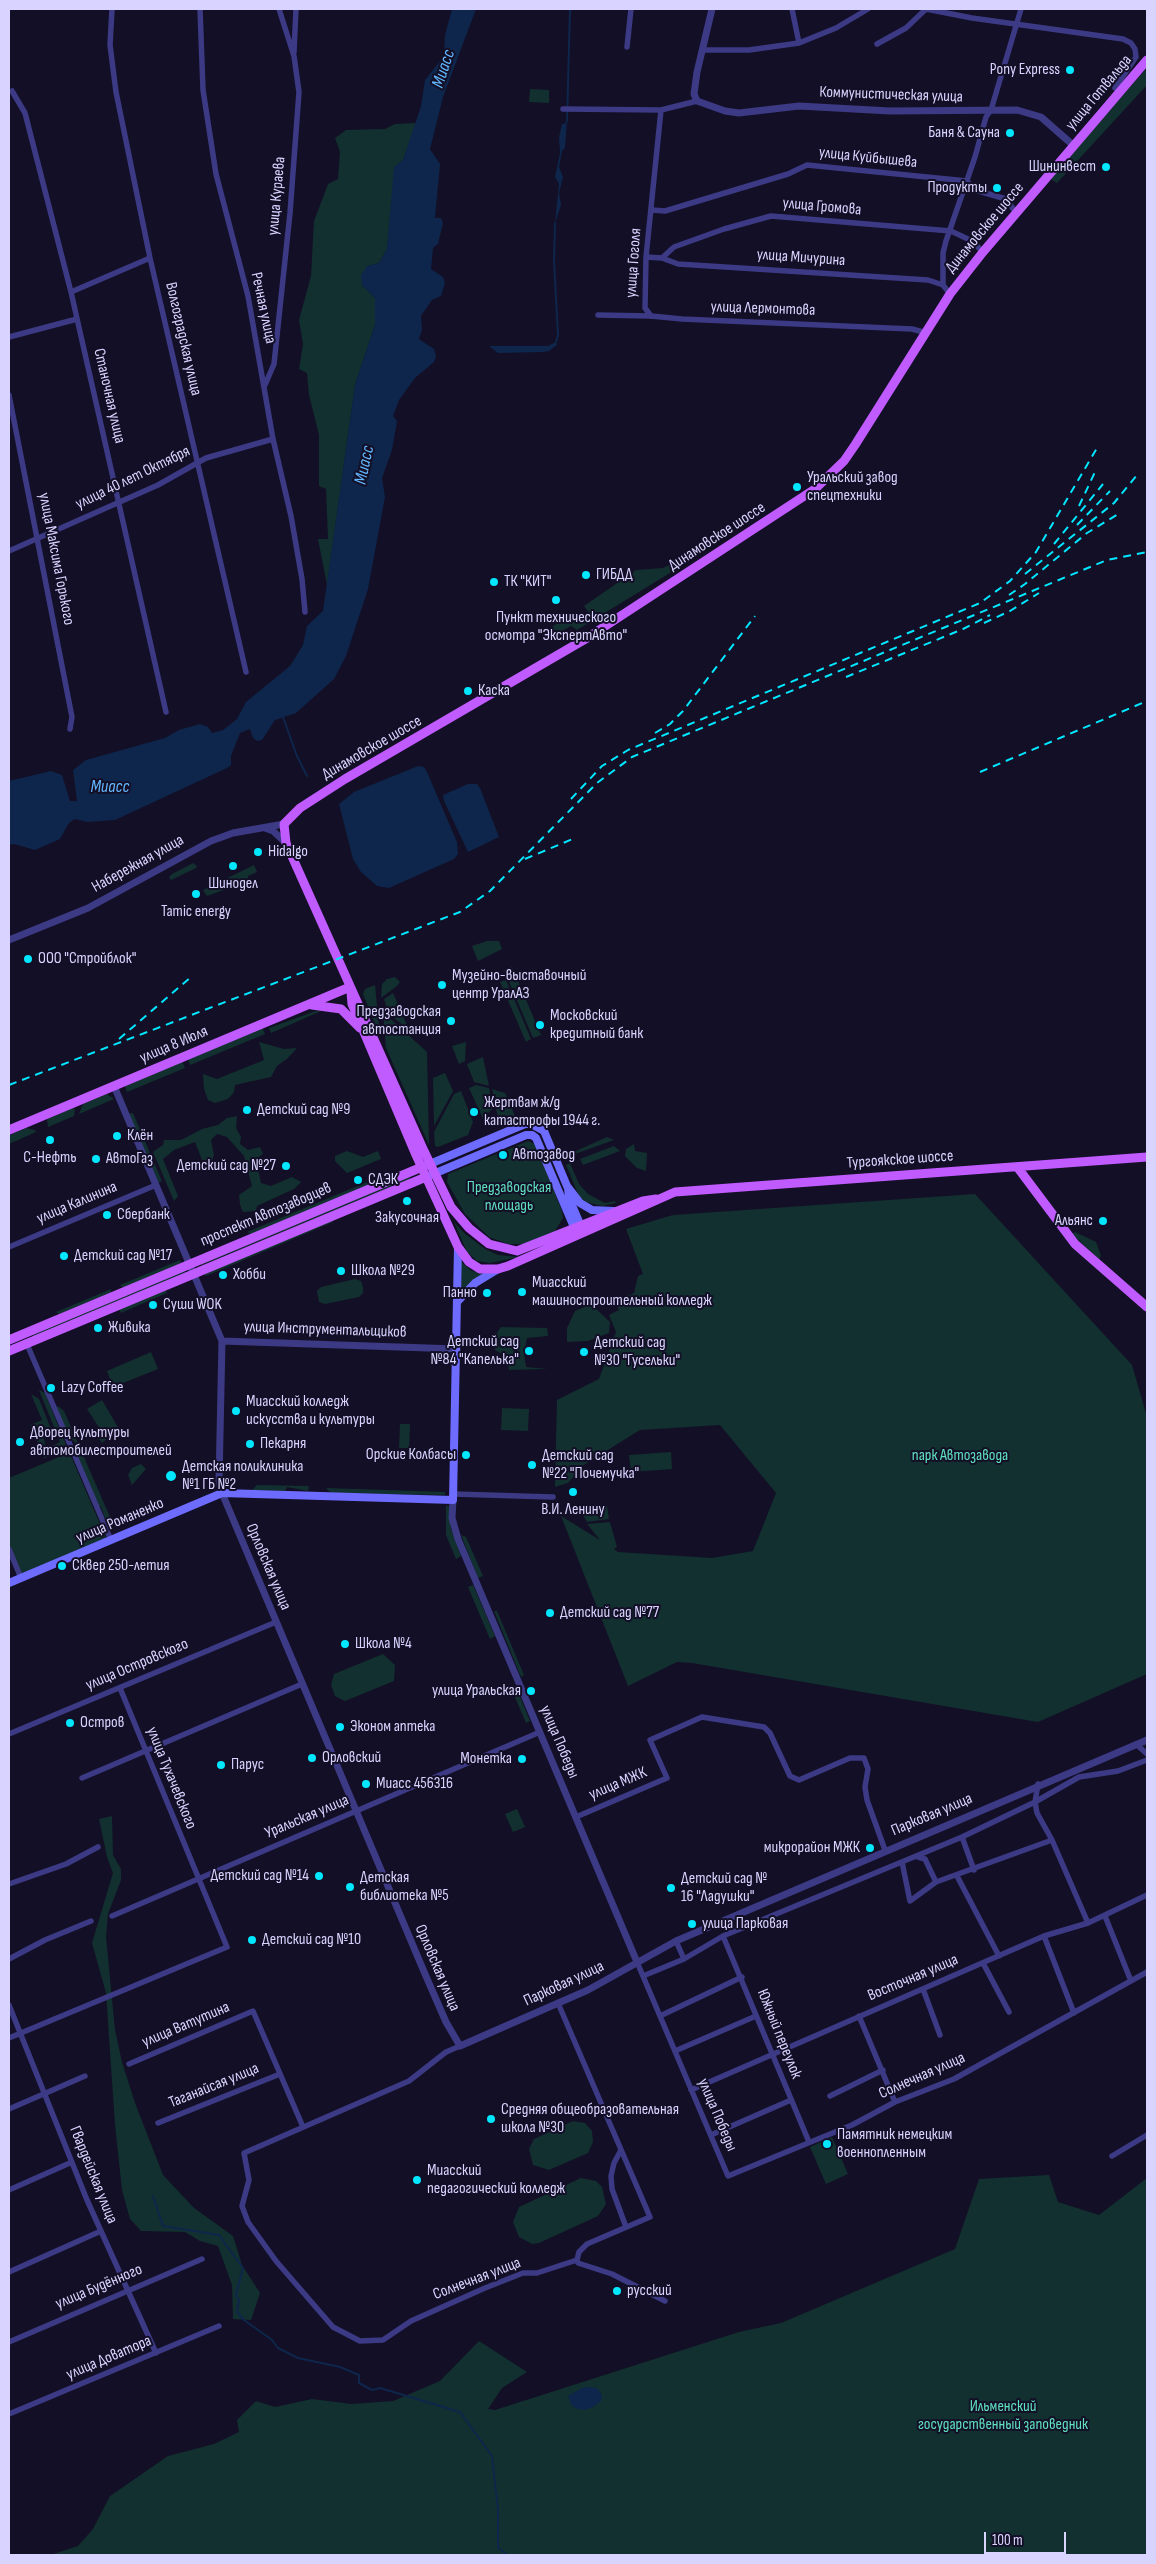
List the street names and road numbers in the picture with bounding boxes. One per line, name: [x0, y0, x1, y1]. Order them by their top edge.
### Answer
street label: улица Готвальда: [1062, 51, 1136, 135]
street label: Коммунистическая улица: [819, 83, 963, 107]
street label: улица Куйбышева: [818, 143, 918, 173]
street label: улица Кураева: [264, 156, 290, 236]
street label: Динамовское шоссе: [942, 179, 1028, 277]
street label: улица Громова: [782, 194, 862, 220]
street label: улица Гоголя: [622, 228, 646, 298]
street label: улица Мичурина: [756, 245, 846, 271]
street label: Речная улица: [246, 271, 280, 345]
street label: Волгоградская улица: [161, 280, 205, 398]
street label: улица Лермонтова: [710, 298, 816, 320]
street label: Станочная улица: [89, 347, 129, 445]
street label: улица 40 лет Октября: [73, 442, 193, 514]
street label: улица Максима Горького: [34, 491, 78, 627]
street label: Динамовское шоссе: [665, 498, 769, 576]
street label: Динамовское шоссе: [319, 712, 425, 784]
street label: Набережная улица: [89, 831, 187, 897]
street label: улица 8 Июля: [137, 1022, 211, 1068]
street label: Тургоякское шоссе: [846, 1147, 954, 1173]
street label: улица Калинина: [34, 1177, 120, 1229]
street label: проспект Автозаводцев: [198, 1179, 334, 1251]
street label: улица Инструментальщиков: [243, 1318, 407, 1342]
street label: улица Романенко: [73, 1494, 167, 1548]
street label: Орловская улица: [241, 1521, 295, 1613]
street label: улица Островского: [83, 1635, 191, 1695]
street label: улица Победы: [535, 1703, 583, 1781]
street label: улица Тухачевского: [142, 1724, 200, 1832]
street label: улица МЖК: [586, 1763, 650, 1805]
street label: Парковая улица: [889, 1789, 975, 1841]
street label: Уральская улица: [262, 1791, 352, 1843]
street label: Орловская улица: [410, 1922, 464, 2014]
street label: Восточная улица: [865, 1950, 961, 2006]
street label: Парковая улица: [521, 1957, 607, 2011]
street label: Южный переулок: [752, 1986, 806, 2082]
street label: улица Ватутина: [139, 1998, 233, 2052]
street label: Солнечная улица: [876, 2048, 968, 2104]
street label: Таганайсая улица: [166, 2059, 262, 2113]
street label: улица Победы: [693, 2076, 741, 2154]
street label: Гвардейская улица: [65, 2123, 121, 2227]
street label: Солнечная улица: [430, 2253, 524, 2305]
street label: улица Будённого: [53, 2260, 145, 2314]
street label: улица Доватора: [64, 2331, 154, 2385]

